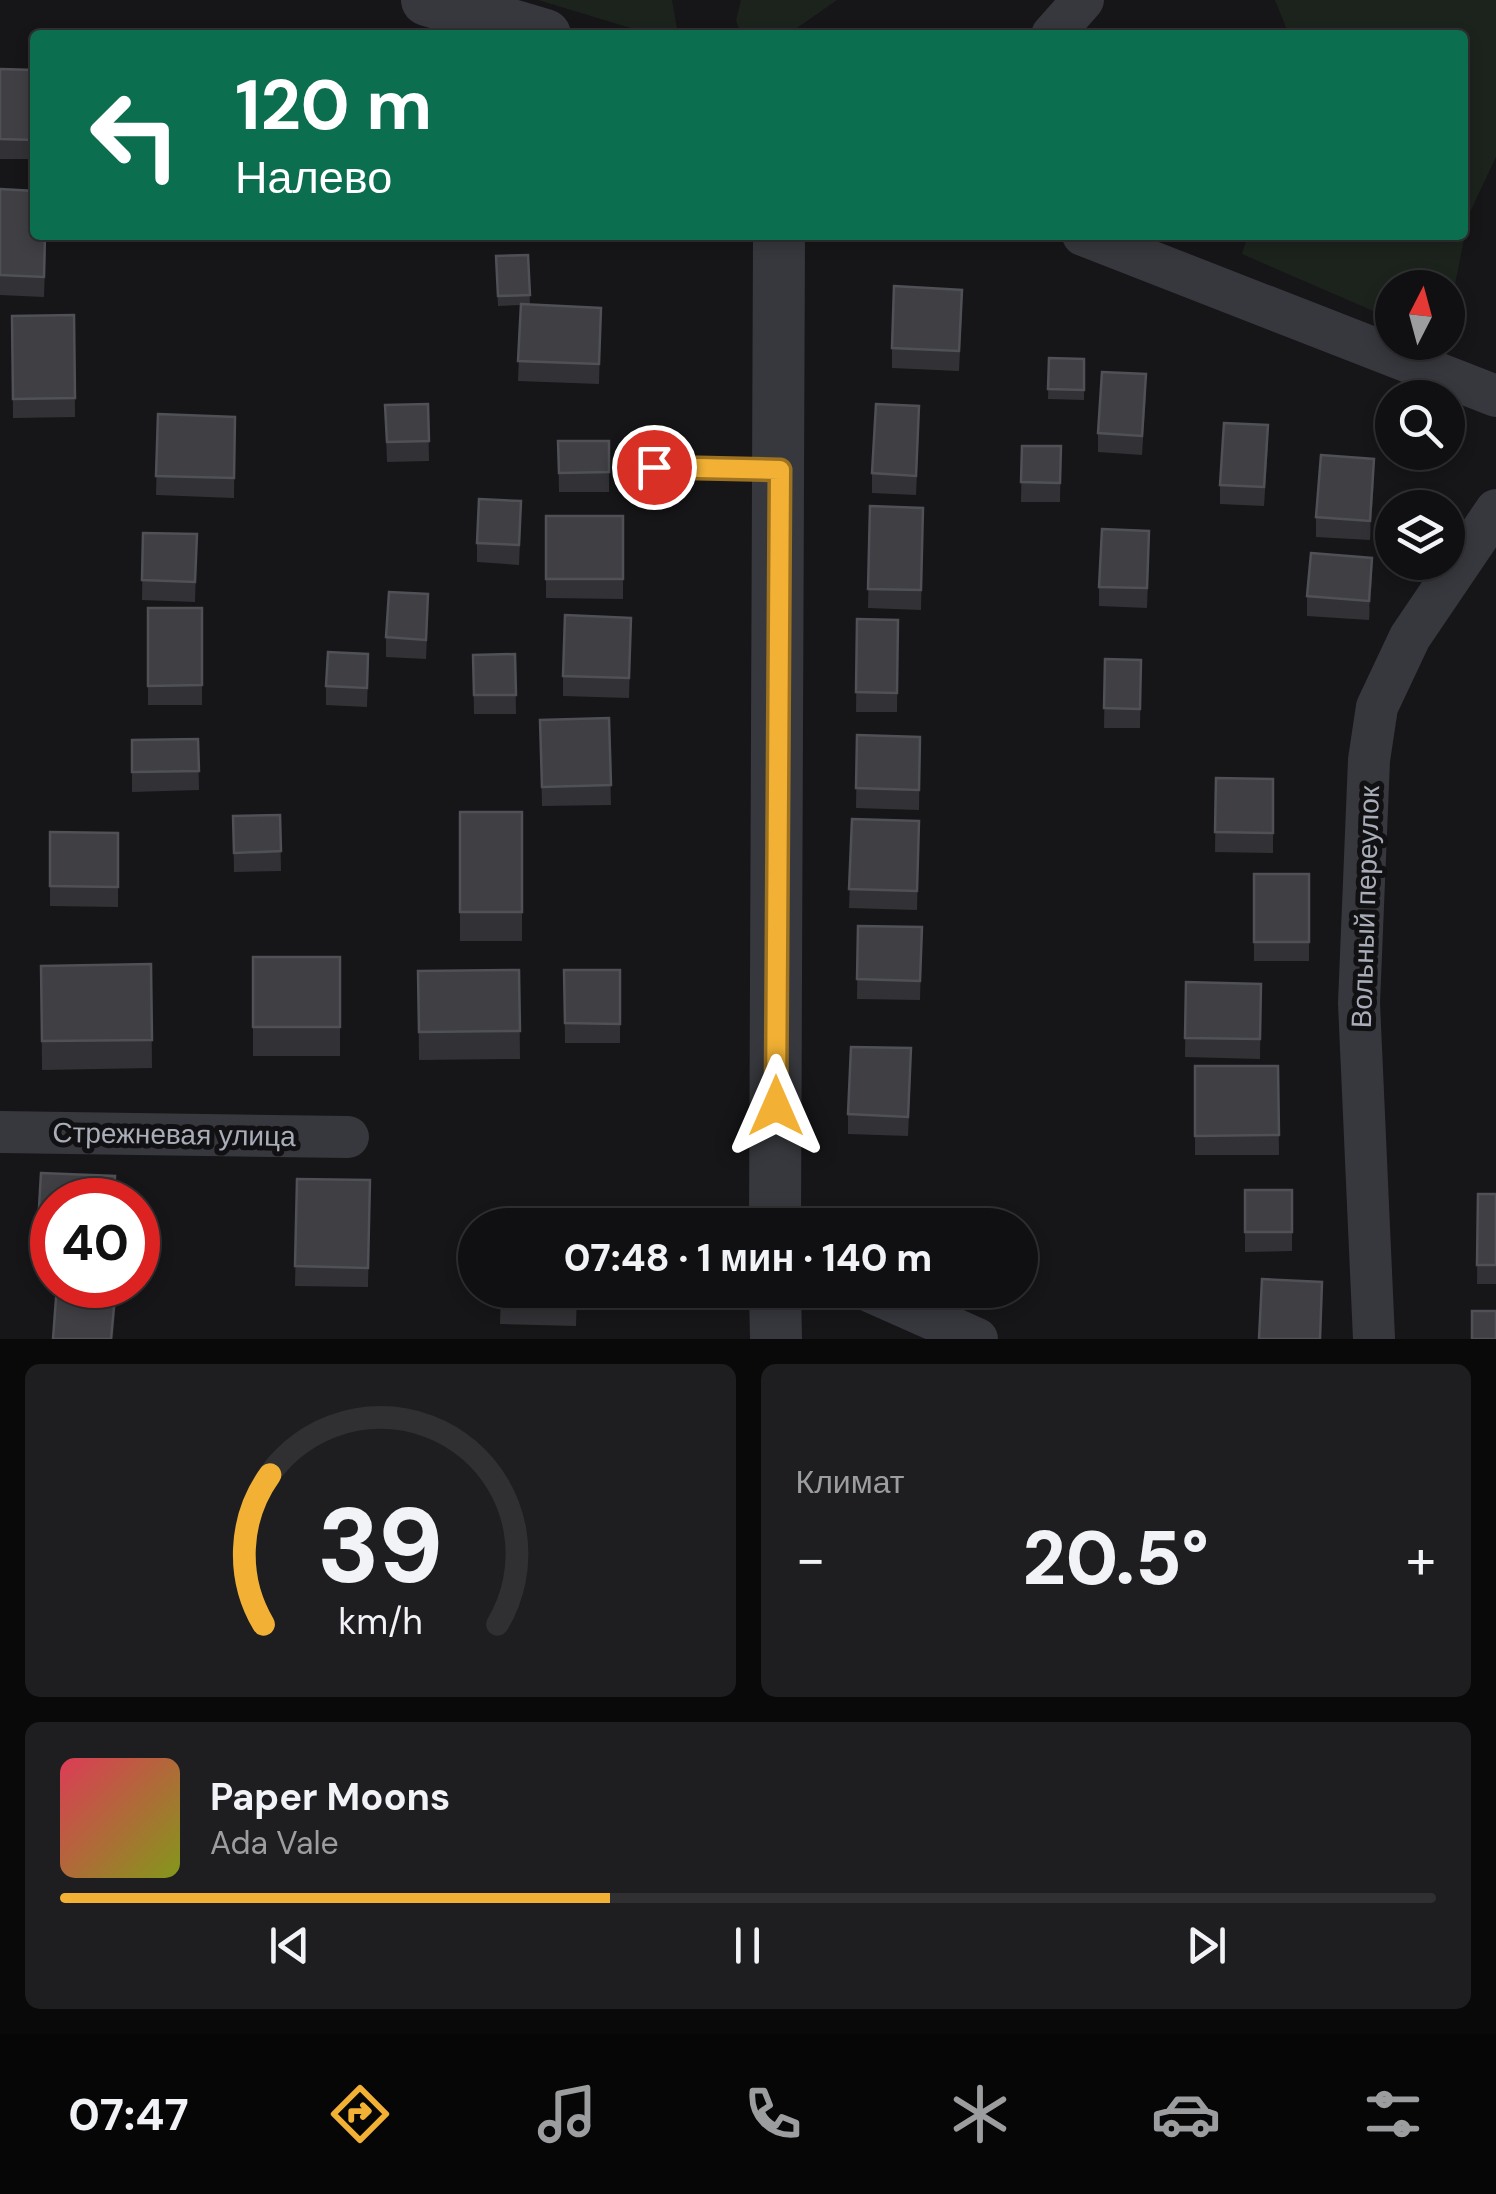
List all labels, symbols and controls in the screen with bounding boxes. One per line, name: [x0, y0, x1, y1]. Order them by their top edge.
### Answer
text: 120 m: [235, 60, 432, 151]
icon: left: [70, 70, 200, 200]
text: Налево: [235, 148, 392, 207]
north arrow: [1375, 270, 1465, 360]
map controls: [1375, 270, 1465, 580]
button: search: [1375, 380, 1465, 470]
pin: [612, 425, 697, 510]
icon: arrive: [627, 440, 682, 495]
button: layers: [1375, 490, 1465, 580]
street label: Вольный переулок: [1343, 784, 1388, 1029]
position arrow: [724, 1054, 828, 1158]
street label: Стрежневая улица: [52, 1114, 296, 1155]
speed limit sign: 40: [30, 1178, 160, 1308]
text: 07:48 · 1 мин · 140 m: [564, 1233, 932, 1283]
text: Климат: [796, 1461, 904, 1503]
text: 39: [317, 1479, 443, 1614]
text: 20.5°: [1023, 1510, 1209, 1607]
text: −: [796, 1523, 826, 1595]
text: +: [1406, 1523, 1436, 1595]
text: km/h: [338, 1599, 422, 1645]
text: Paper Moons: [210, 1772, 450, 1822]
text: Ada Vale: [210, 1822, 339, 1864]
icon: previous: [262, 1918, 317, 1973]
icon: pause: [720, 1918, 775, 1973]
icon: next: [1179, 1918, 1234, 1973]
icon: directions: [325, 2079, 395, 2149]
icon: music: [532, 2079, 602, 2149]
icon: phone: [738, 2079, 808, 2149]
icon: climate: [945, 2079, 1015, 2149]
icon: car: [1151, 2079, 1221, 2149]
icon: filters: [1358, 2079, 1428, 2149]
text: 07:47: [68, 2085, 189, 2144]

